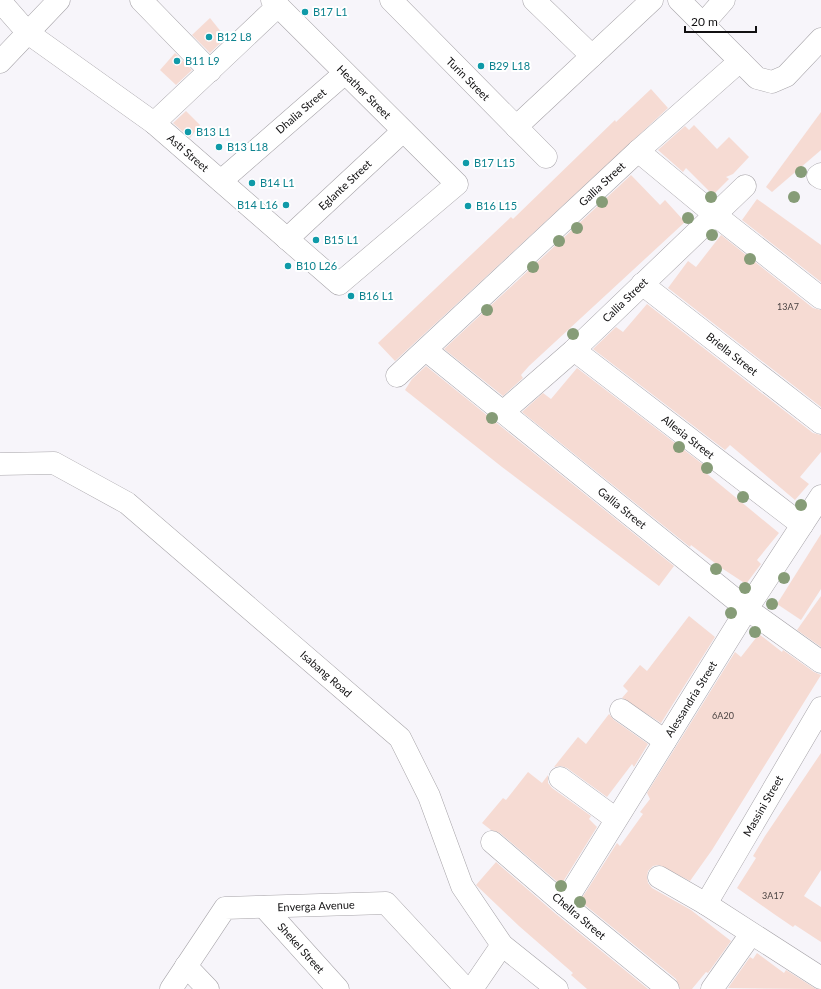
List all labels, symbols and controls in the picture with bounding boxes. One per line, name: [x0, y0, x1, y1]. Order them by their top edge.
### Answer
place label: B17 L1: [313, 5, 348, 18]
marker: B17 L1: [300, 7, 310, 17]
scale bar: [685, 8, 756, 34]
text: 20 m: [691, 14, 718, 29]
place label: B12 L8: [217, 30, 252, 43]
marker: B12 L8: [204, 32, 214, 42]
place label: B11 L9: [185, 54, 220, 67]
street label: Turin Street: [444, 54, 493, 103]
marker: B11 L9: [172, 56, 182, 66]
place label: B29 L18: [489, 59, 530, 72]
marker: B29 L18: [476, 61, 486, 71]
street label: Heather Street: [335, 62, 394, 121]
street label: Dhalia Street: [273, 85, 329, 136]
place label: B13 L1: [196, 125, 231, 138]
marker: B13 L1: [183, 127, 193, 137]
street label: Asti Street: [165, 131, 212, 174]
place label: B13 L18: [227, 140, 268, 153]
marker: B13 L18: [214, 142, 224, 152]
place label: B17 L15: [474, 156, 515, 169]
street label: Eglante Street: [316, 157, 374, 212]
marker: B17 L15: [461, 158, 471, 168]
street label: Gallia Street: [576, 159, 628, 208]
place label: B14 L1: [260, 176, 295, 189]
marker: B14 L1: [247, 178, 257, 188]
place label: B14 L16: [237, 198, 278, 211]
place label: B16 L15: [476, 199, 517, 212]
marker: B14 L16: [281, 200, 291, 210]
marker: B16 L15: [463, 201, 473, 211]
place label: B15 L1: [324, 233, 359, 246]
marker: B15 L1: [311, 235, 321, 245]
place label: B10 L26: [296, 259, 337, 272]
marker: B10 L26: [283, 261, 293, 271]
street label: Callia Street: [599, 275, 650, 324]
place label: B16 L1: [359, 289, 394, 302]
marker: B16 L1: [346, 291, 356, 301]
house number: 13A7: [777, 301, 799, 312]
street label: Briella Street: [704, 329, 761, 378]
street label: Allesia Street: [659, 412, 717, 461]
street label: Gallia Street: [595, 484, 649, 531]
street label: Isabang Road: [298, 648, 355, 699]
street label: Alessandria Street: [662, 658, 719, 739]
house number: 6A20: [712, 710, 734, 721]
street label: Massini Street: [740, 773, 785, 839]
street label: Chellra Street: [550, 890, 609, 942]
house number: 3A17: [762, 890, 784, 901]
street label: Enverga Avenue: [277, 898, 355, 913]
street label: Shekel Street: [275, 920, 327, 976]

